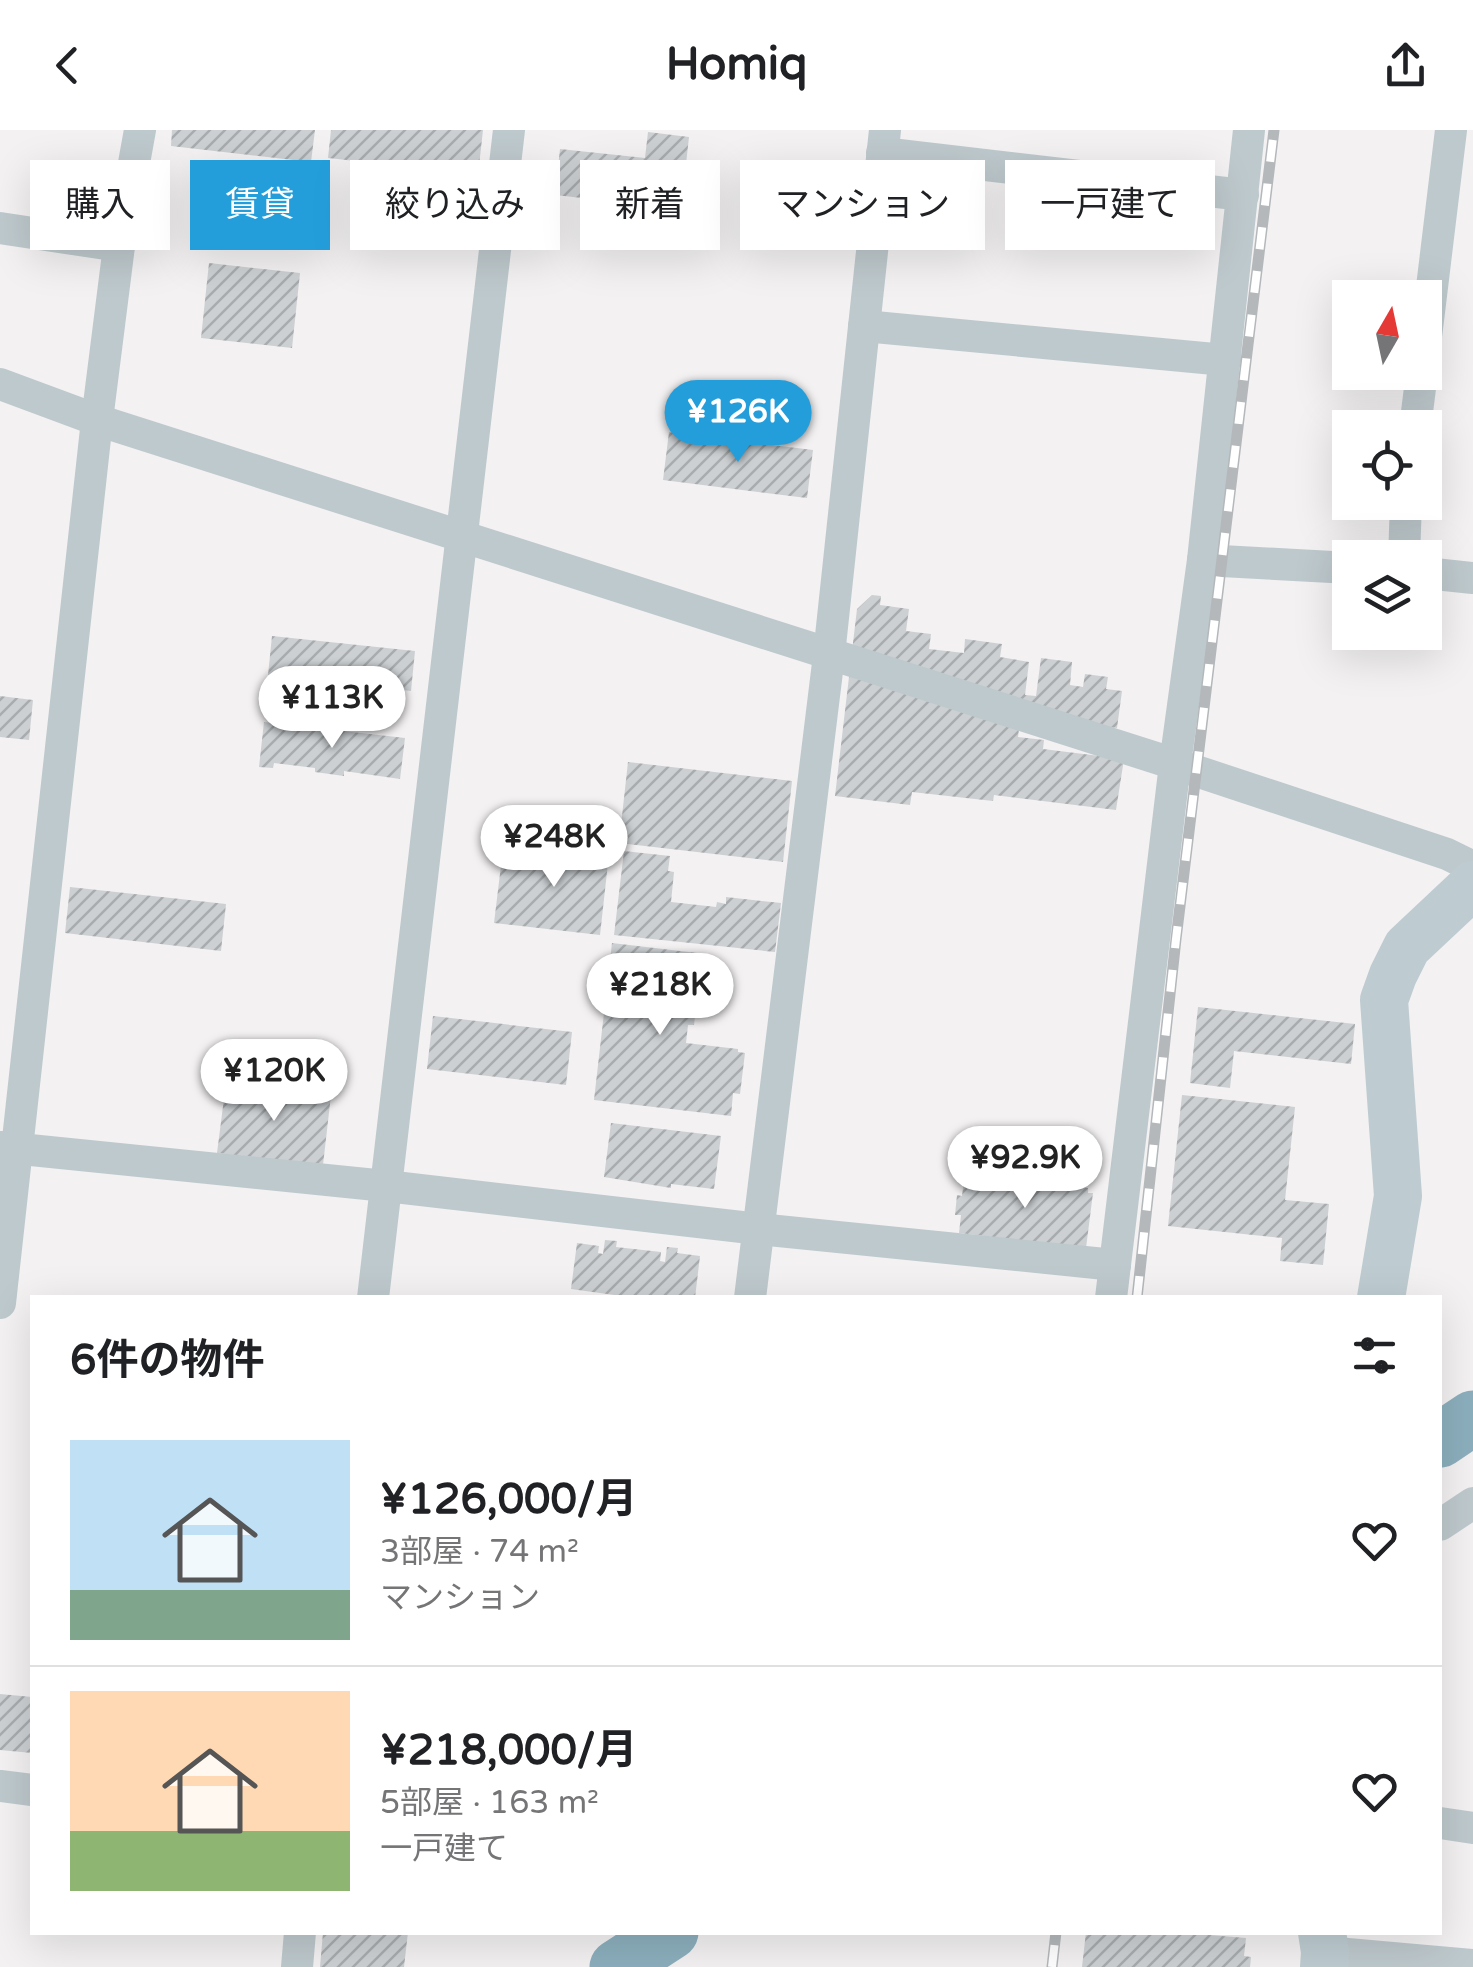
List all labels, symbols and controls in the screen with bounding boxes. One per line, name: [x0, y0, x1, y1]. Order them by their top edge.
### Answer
icon: back: [40, 38, 95, 93]
text: Homiq: [666, 38, 807, 92]
icon: share: [1378, 38, 1433, 93]
chip: 購入: [30, 160, 170, 250]
chip: 賃貸: [190, 160, 330, 250]
chip: 絞り込み: [350, 160, 560, 250]
chip: 新着: [580, 160, 720, 250]
chip: マンション: [740, 160, 985, 250]
chip: 一戸建て: [1005, 160, 1215, 250]
north arrow: [1332, 280, 1442, 390]
map controls: [1332, 280, 1442, 650]
pin: ¥126K: [668, 380, 808, 465]
text: ¥126K: [687, 393, 789, 431]
button: locate: [1332, 410, 1442, 520]
button: layers: [1332, 540, 1442, 650]
pin: ¥113K: [262, 666, 402, 751]
text: ¥113K: [281, 679, 383, 717]
pin: ¥248K: [484, 805, 624, 890]
text: ¥248K: [503, 818, 605, 856]
pin: ¥218K: [590, 953, 730, 1038]
text: ¥218K: [609, 966, 711, 1004]
pin: ¥120K: [204, 1039, 344, 1124]
text: ¥120K: [223, 1052, 325, 1090]
pin: ¥92.9K: [944, 1126, 1106, 1211]
text: ¥92.9K: [969, 1139, 1081, 1177]
icon: filters: [1347, 1328, 1402, 1383]
text: 6件の物件: [70, 1335, 264, 1386]
text: ¥126,000/月: [380, 1474, 637, 1525]
icon: home: [150, 1480, 270, 1600]
icon: heart: [1347, 1513, 1402, 1568]
text: 3部屋 · 74 m²: [380, 1533, 579, 1571]
text: マンション: [380, 1579, 540, 1617]
text: ¥218,000/月: [380, 1725, 637, 1776]
icon: home: [150, 1731, 270, 1851]
icon: heart: [1347, 1764, 1402, 1819]
text: 5部屋 · 163 m²: [380, 1784, 599, 1822]
text: 一戸建て: [380, 1830, 508, 1868]

